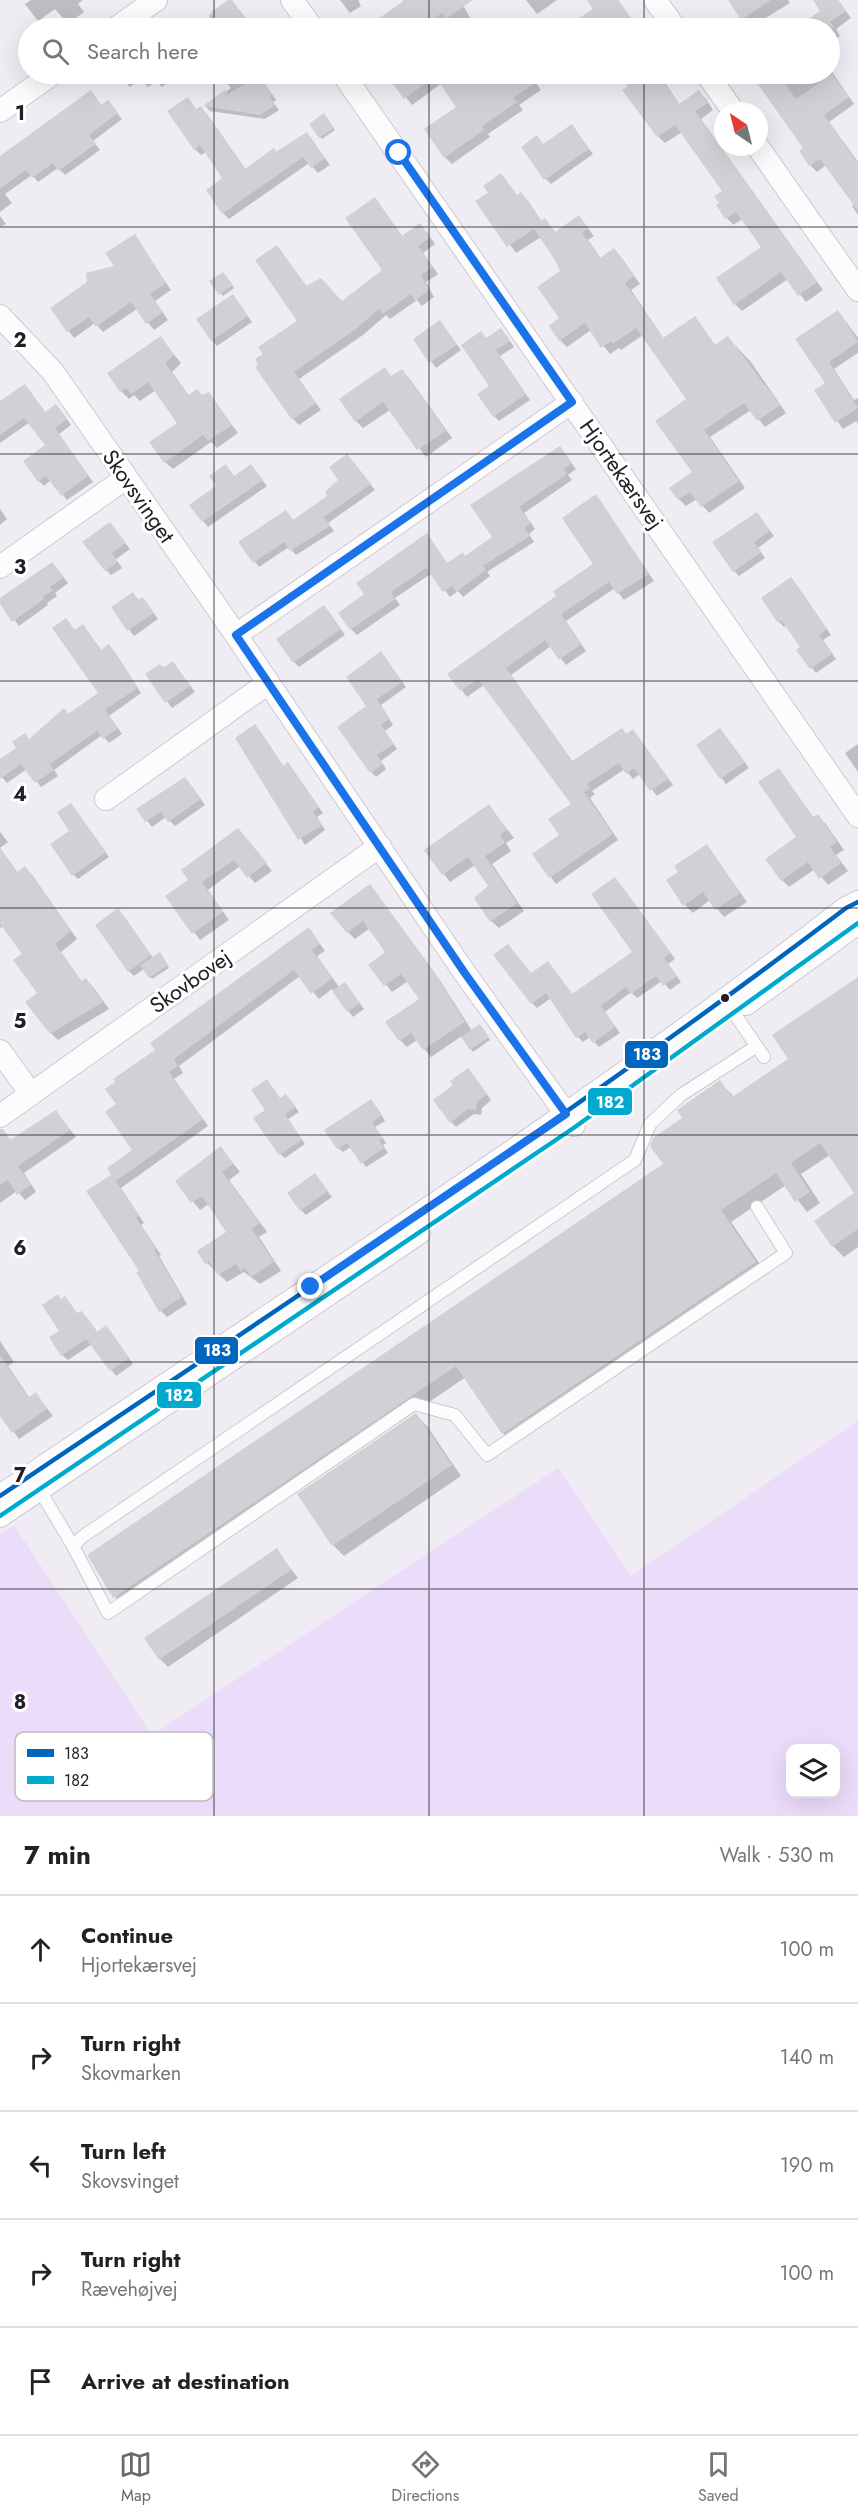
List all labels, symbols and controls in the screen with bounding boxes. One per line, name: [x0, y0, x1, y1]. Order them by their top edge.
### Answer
search box: [18, 18, 840, 84]
icon: search: [39, 35, 72, 68]
text: Search here: [87, 35, 198, 67]
text: 1: [15, 99, 25, 128]
north arrow: [714, 102, 768, 156]
route start: [385, 139, 411, 165]
text: 2: [13, 326, 27, 355]
street label: Hjortekærsvej: [572, 413, 672, 535]
street label: Skovsvinget: [95, 443, 183, 550]
text: 3: [14, 553, 26, 582]
text: 4: [13, 780, 27, 809]
street label: Skovbovej: [143, 941, 237, 1021]
unlabelled marker: [719, 992, 731, 1004]
text: 5: [14, 1007, 27, 1036]
line badge: 183: [624, 1040, 669, 1069]
text: 183: [633, 1043, 661, 1066]
line badge: 182: [587, 1087, 633, 1116]
text: 182: [596, 1091, 624, 1114]
text: 6: [13, 1234, 27, 1263]
route end: [297, 1273, 323, 1299]
line badge: 183: [194, 1336, 239, 1365]
text: 183: [203, 1339, 231, 1362]
line badge: 182: [156, 1381, 202, 1409]
text: 182: [165, 1384, 193, 1407]
text: 7: [14, 1461, 27, 1490]
text: 8: [14, 1688, 26, 1717]
legend: [15, 1732, 213, 1801]
text: 183: [64, 1742, 89, 1765]
map controls: [786, 1744, 840, 1798]
button: layers: [786, 1744, 840, 1798]
text: 182: [64, 1769, 89, 1792]
text: 7 min: [24, 1836, 91, 1874]
text: Walk · 530 m: [719, 1841, 834, 1870]
text: Continue: [81, 1919, 173, 1951]
icon: ahead: [24, 1933, 57, 1966]
text: 100 m: [779, 1935, 834, 1964]
text: Hjortekærsvej: [81, 1951, 197, 1980]
text: Turn right: [81, 2027, 181, 2059]
icon: right: [24, 2041, 57, 2074]
text: 140 m: [780, 2043, 834, 2072]
text: Skovmarken: [81, 2059, 181, 2088]
text: Turn left: [81, 2135, 166, 2167]
icon: left: [24, 2149, 57, 2182]
text: 190 m: [780, 2151, 834, 2180]
text: Skovsvinget: [81, 2167, 179, 2196]
text: Turn right: [81, 2243, 181, 2275]
icon: right: [24, 2257, 57, 2290]
text: 100 m: [779, 2259, 834, 2288]
text: Rævehøjvej: [81, 2275, 178, 2304]
icon: arrive: [24, 2365, 57, 2398]
text: Arrive at destination: [81, 2365, 290, 2397]
tab: Map: [119, 2448, 152, 2507]
tab: Directions: [391, 2448, 459, 2507]
tab: Saved: [698, 2448, 739, 2507]

